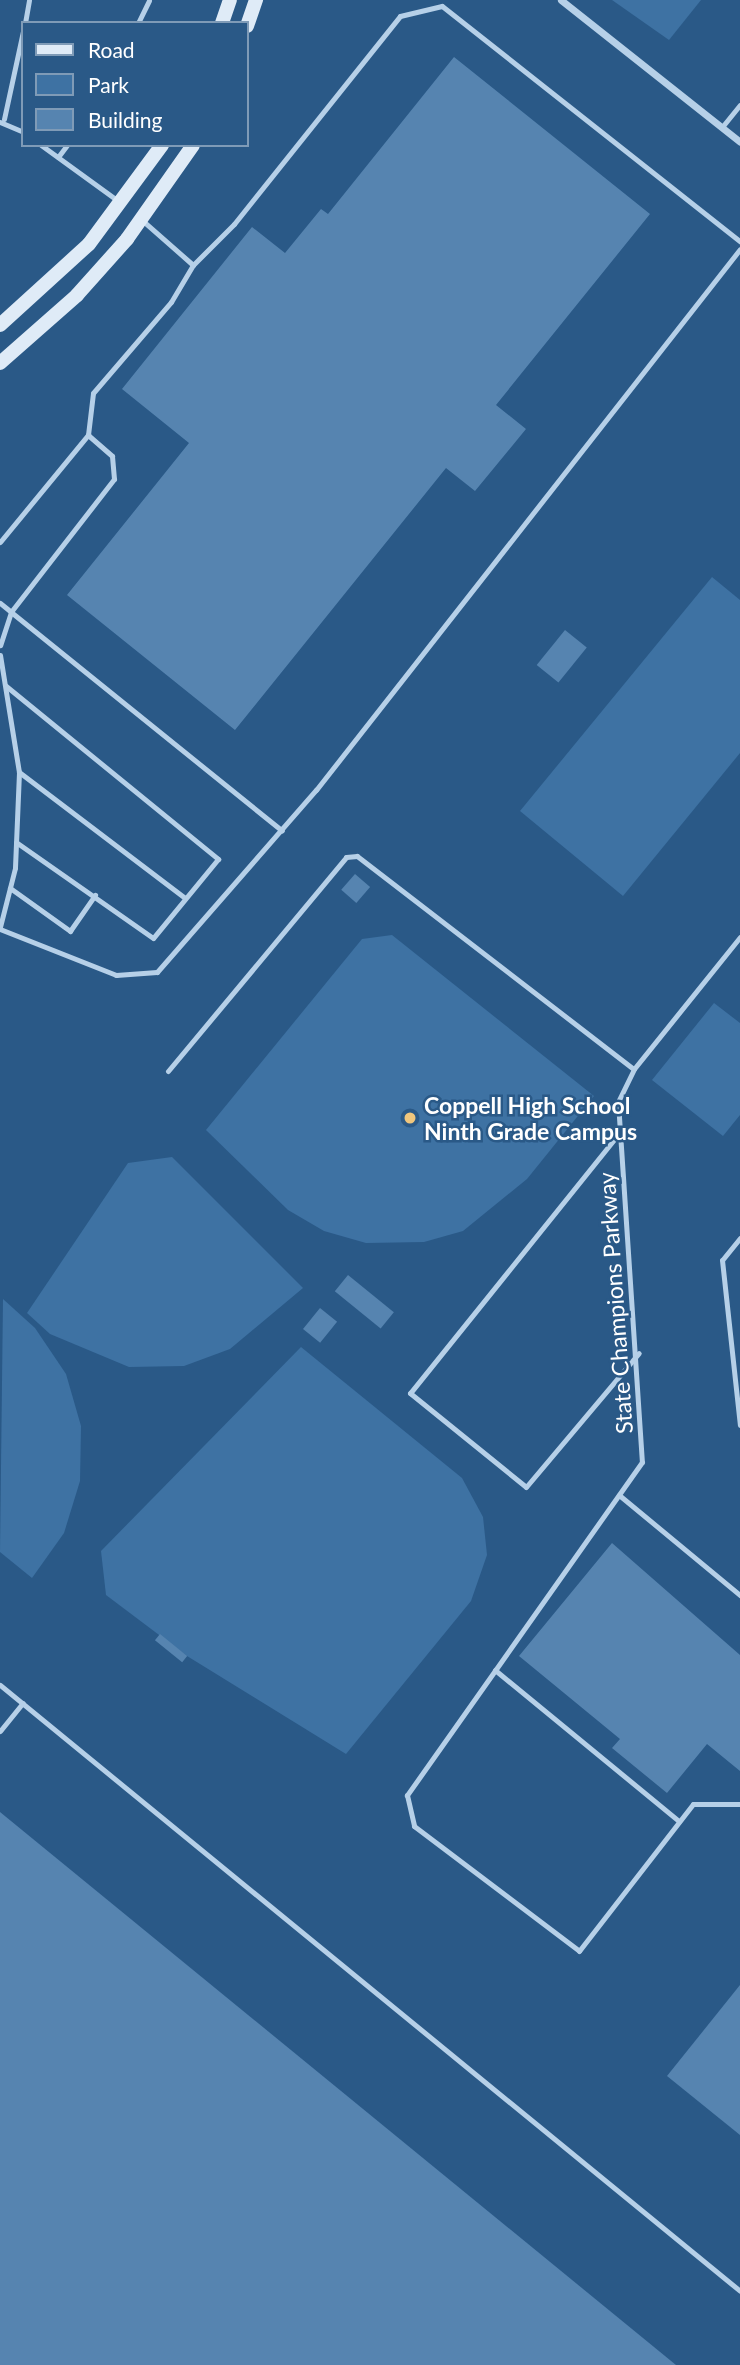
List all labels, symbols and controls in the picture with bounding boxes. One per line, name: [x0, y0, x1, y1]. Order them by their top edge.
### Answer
legend: [21, 21, 248, 147]
text: Road: [88, 37, 135, 62]
text: Park: [88, 72, 129, 97]
text: Building: [88, 107, 163, 132]
place label: Coppell High School Ninth Grade Campus: [424, 1091, 637, 1145]
marker: Coppell High School Ninth Grade Campus: [402, 1110, 418, 1126]
street label: State Champions Parkway: [592, 1171, 638, 1435]

